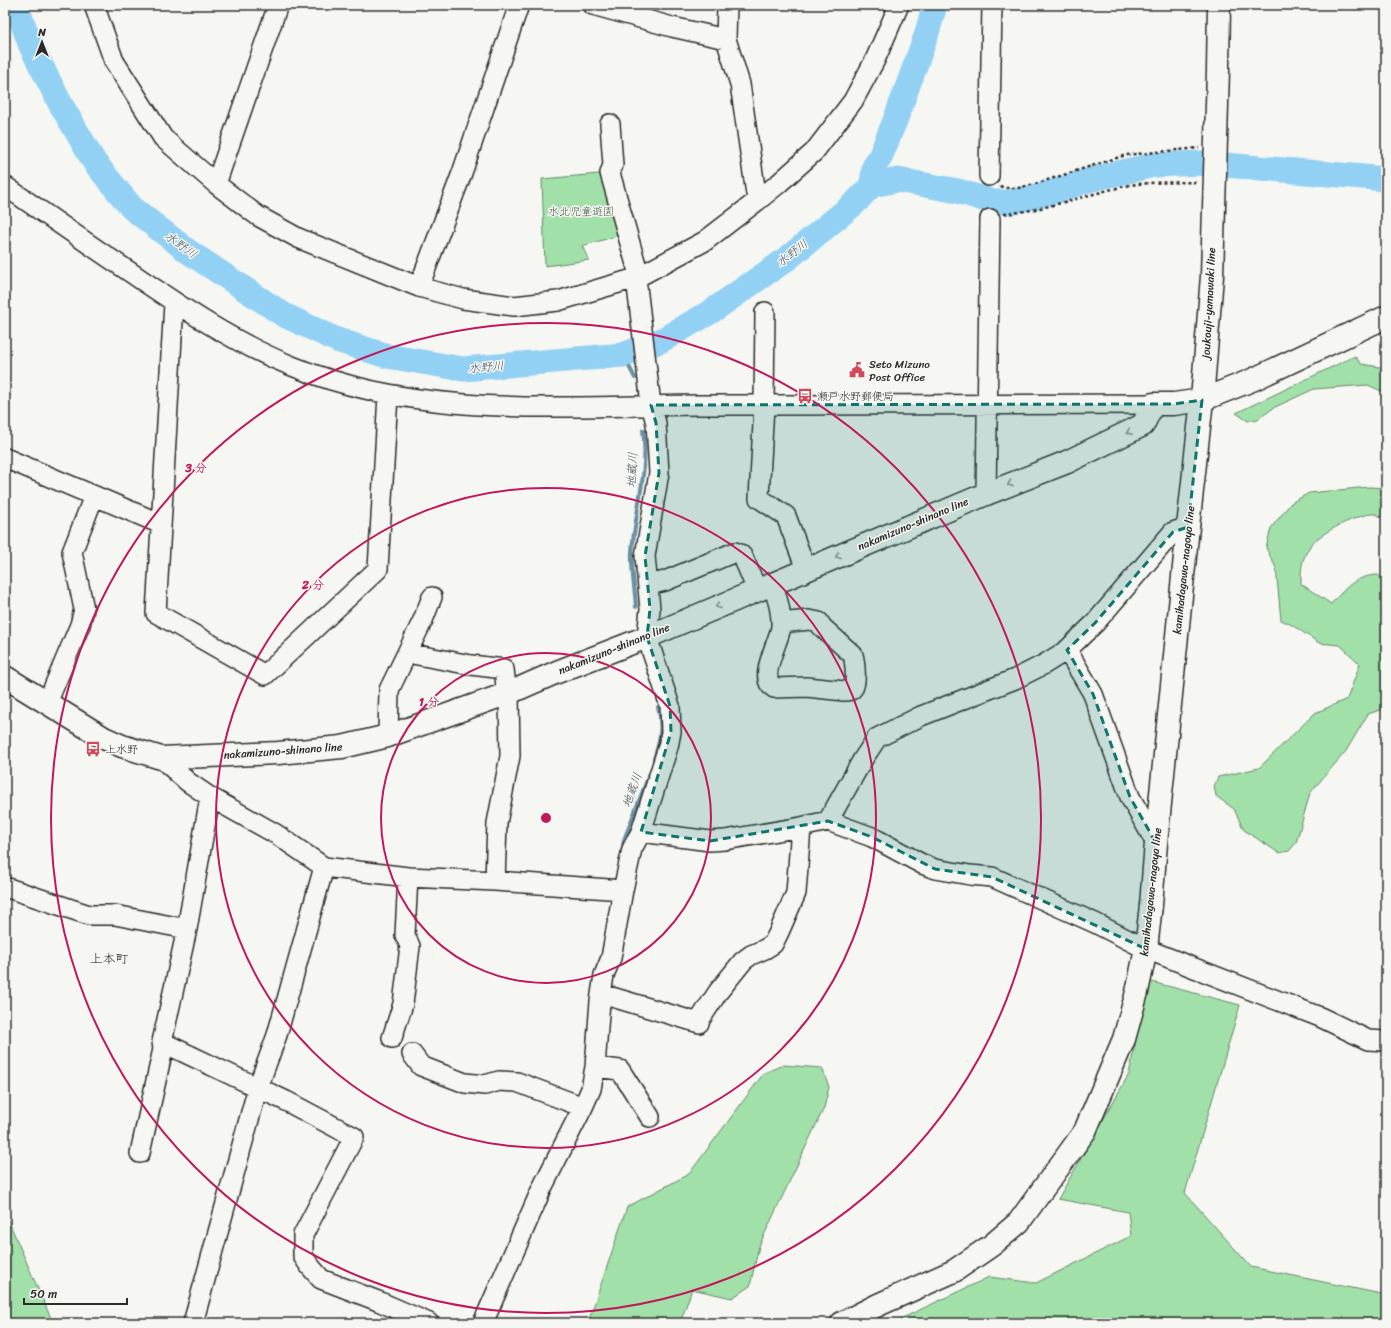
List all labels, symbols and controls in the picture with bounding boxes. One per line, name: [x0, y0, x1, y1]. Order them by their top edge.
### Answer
north arrow: [22, 22, 62, 62]
text: N: [37, 23, 46, 42]
park label: 水北児童遊園: [548, 202, 614, 221]
water label: 水野川: [160, 226, 202, 264]
water label: 水野川: [771, 233, 813, 273]
street label: joukouji-yamawaki line: [1196, 247, 1221, 362]
water label: 水野川: [467, 354, 505, 380]
place label: Seto Mizuno Post Office: [869, 355, 930, 387]
public building icon: Seto Mizuno Post Office: [848, 361, 866, 379]
bus stop icon: 瀬戸水野郵便局: [796, 387, 814, 405]
place label: 瀬戸水野郵便局: [817, 387, 894, 406]
one-way arrow: [1125, 427, 1133, 435]
water label: 地蔵川: [620, 451, 644, 489]
text: 3 分: [184, 457, 207, 479]
one-way arrow: [1006, 480, 1013, 488]
street label: nakamizuno-shinano line: [855, 492, 972, 556]
street label: kamihadagawa-nagoya line: [1168, 504, 1200, 635]
one-way arrow: [834, 551, 841, 559]
text: 2 分: [301, 574, 324, 596]
one-way arrow: [715, 602, 722, 610]
street label: nakamizuno-shinano line: [555, 618, 673, 680]
text: 1 分: [419, 691, 439, 713]
street label: nakamizuno-shinano line: [223, 737, 343, 765]
bus stop icon: 上水野: [84, 740, 102, 758]
place label: 上水野: [105, 740, 138, 759]
water label: 地蔵川: [616, 769, 648, 811]
centre of rings: [539, 811, 553, 825]
street label: kamihadagawa-nagoya line: [1135, 826, 1167, 957]
district label: 上本町: [89, 947, 129, 970]
scale bar: [24, 1280, 127, 1306]
text: 50 m: [30, 1283, 57, 1305]

